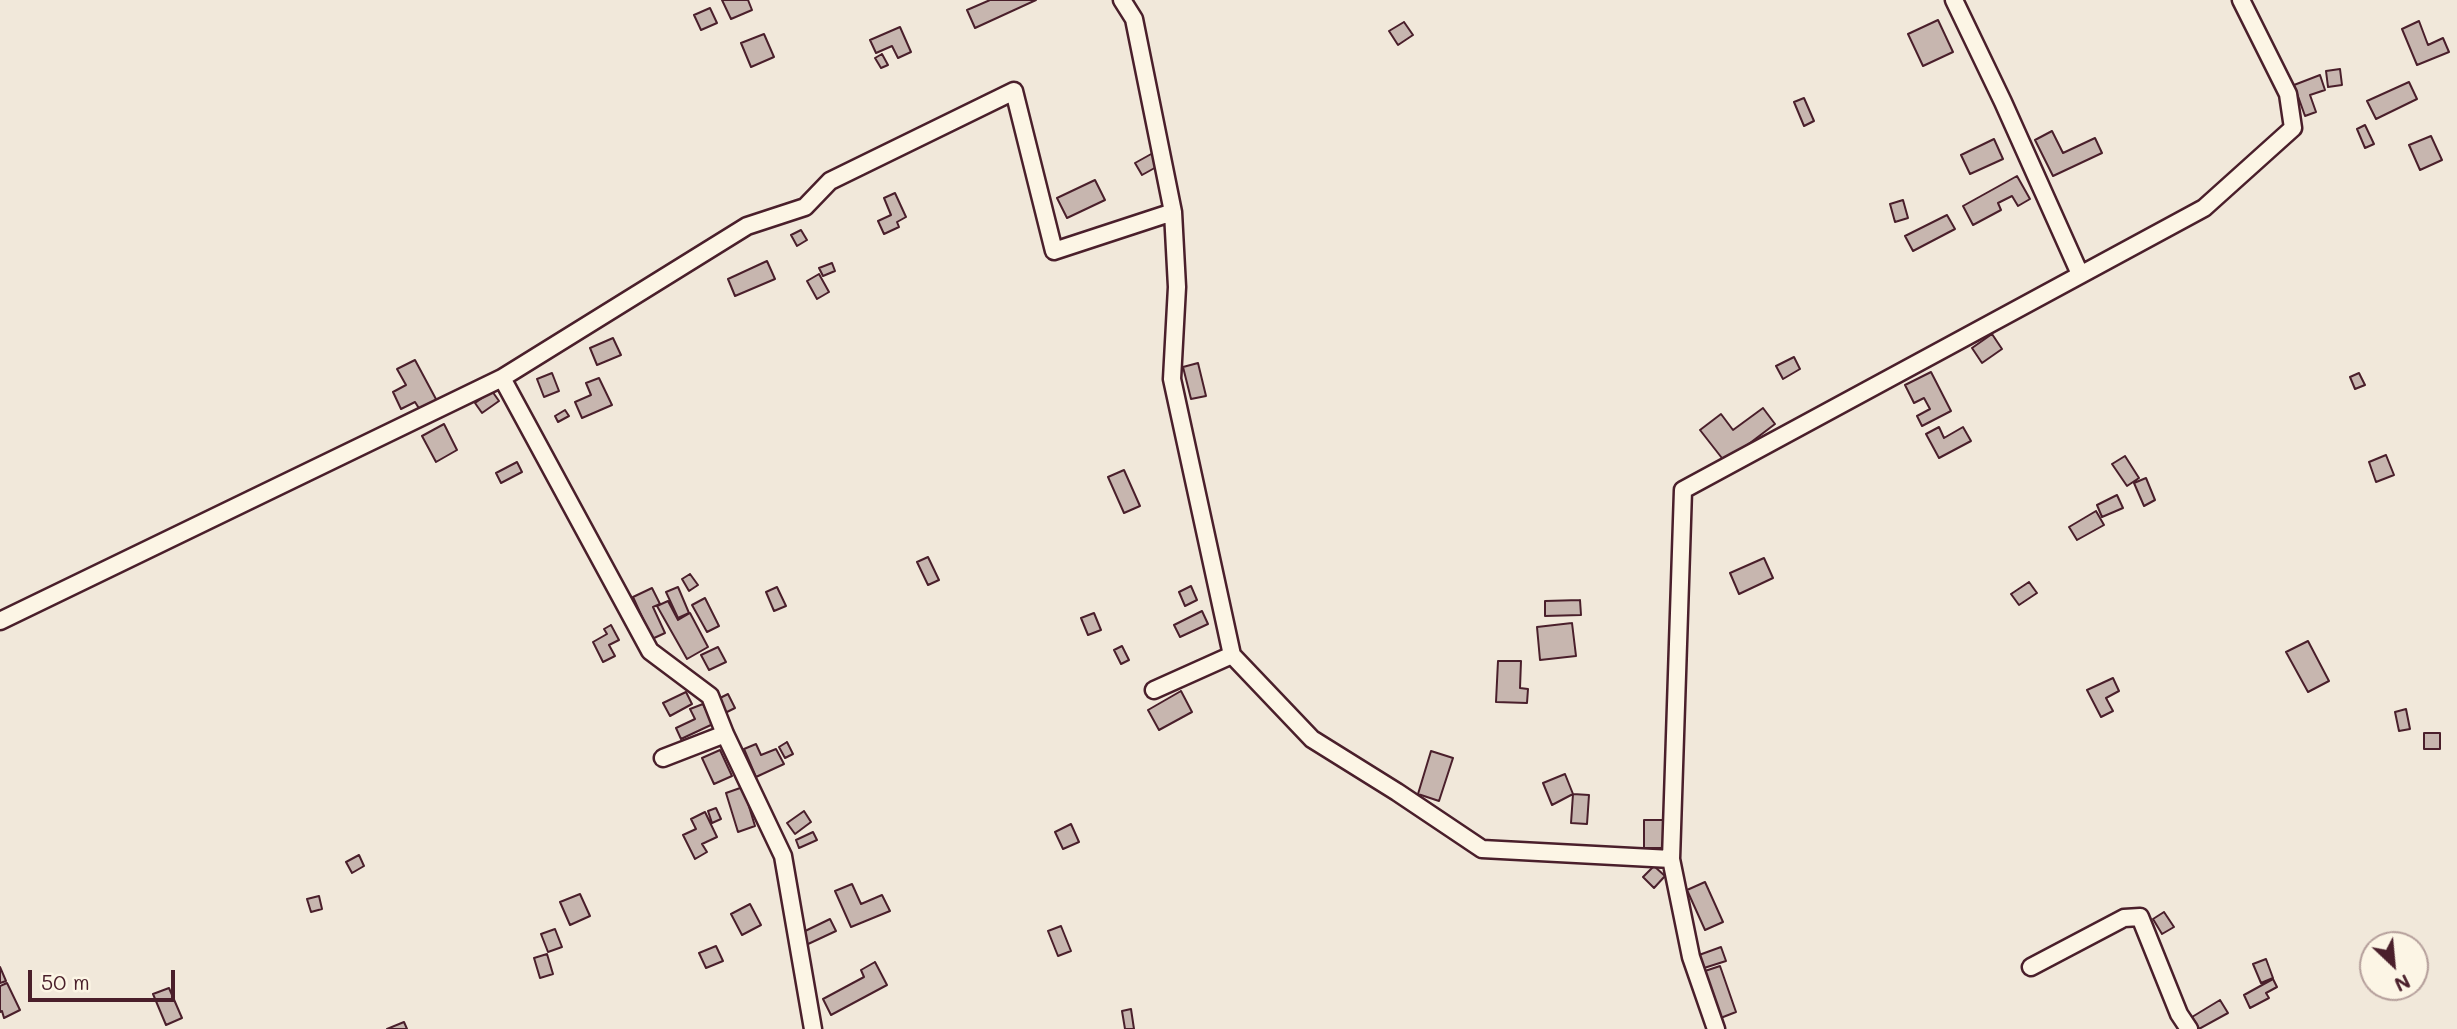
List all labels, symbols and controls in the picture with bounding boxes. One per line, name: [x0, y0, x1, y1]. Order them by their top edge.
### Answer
north arrow: [2359, 931, 2429, 1001]
scale bar: [32, 956, 178, 1000]
text: 50 m: [41, 968, 90, 995]
text: N: [2391, 969, 2415, 998]

